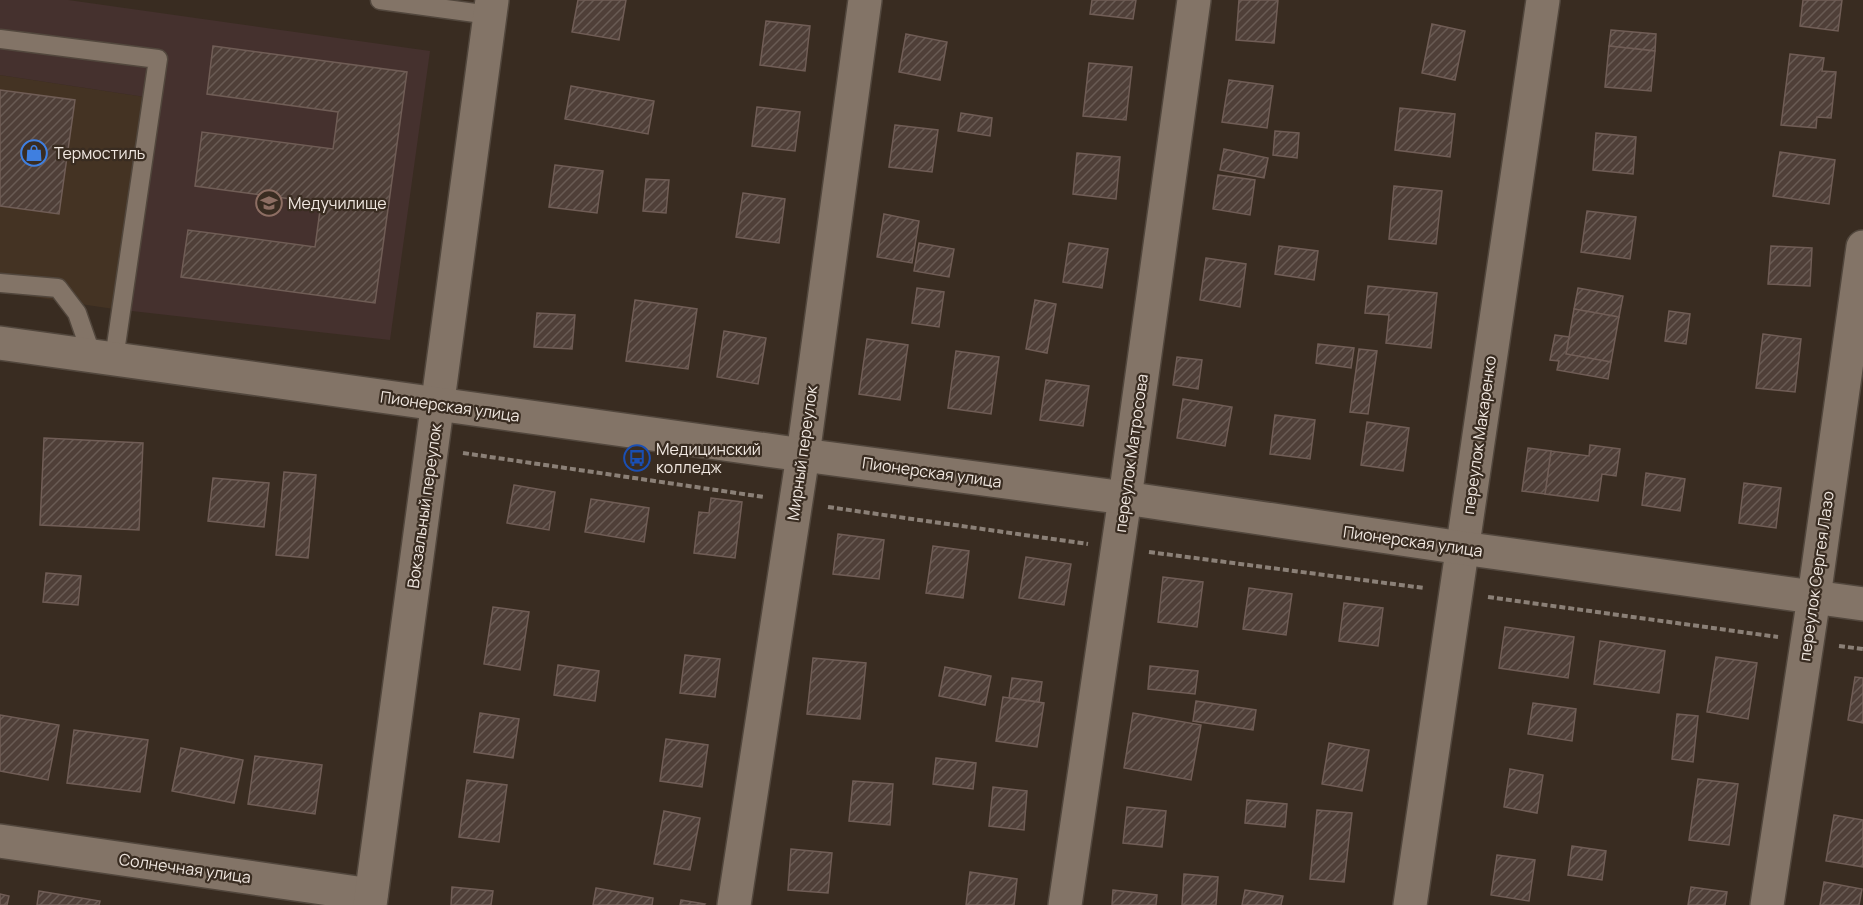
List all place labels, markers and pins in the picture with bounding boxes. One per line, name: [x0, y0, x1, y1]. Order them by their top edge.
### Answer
shop icon: Термостиль: [19, 138, 49, 168]
place label: Термостиль: [54, 142, 145, 164]
school or university icon: Медучилище: [254, 188, 284, 218]
place label: Медучилище: [288, 192, 387, 214]
place label: Медицинский колледж: [656, 438, 761, 478]
bus stop icon: Медицинский колледж: [622, 443, 652, 473]

